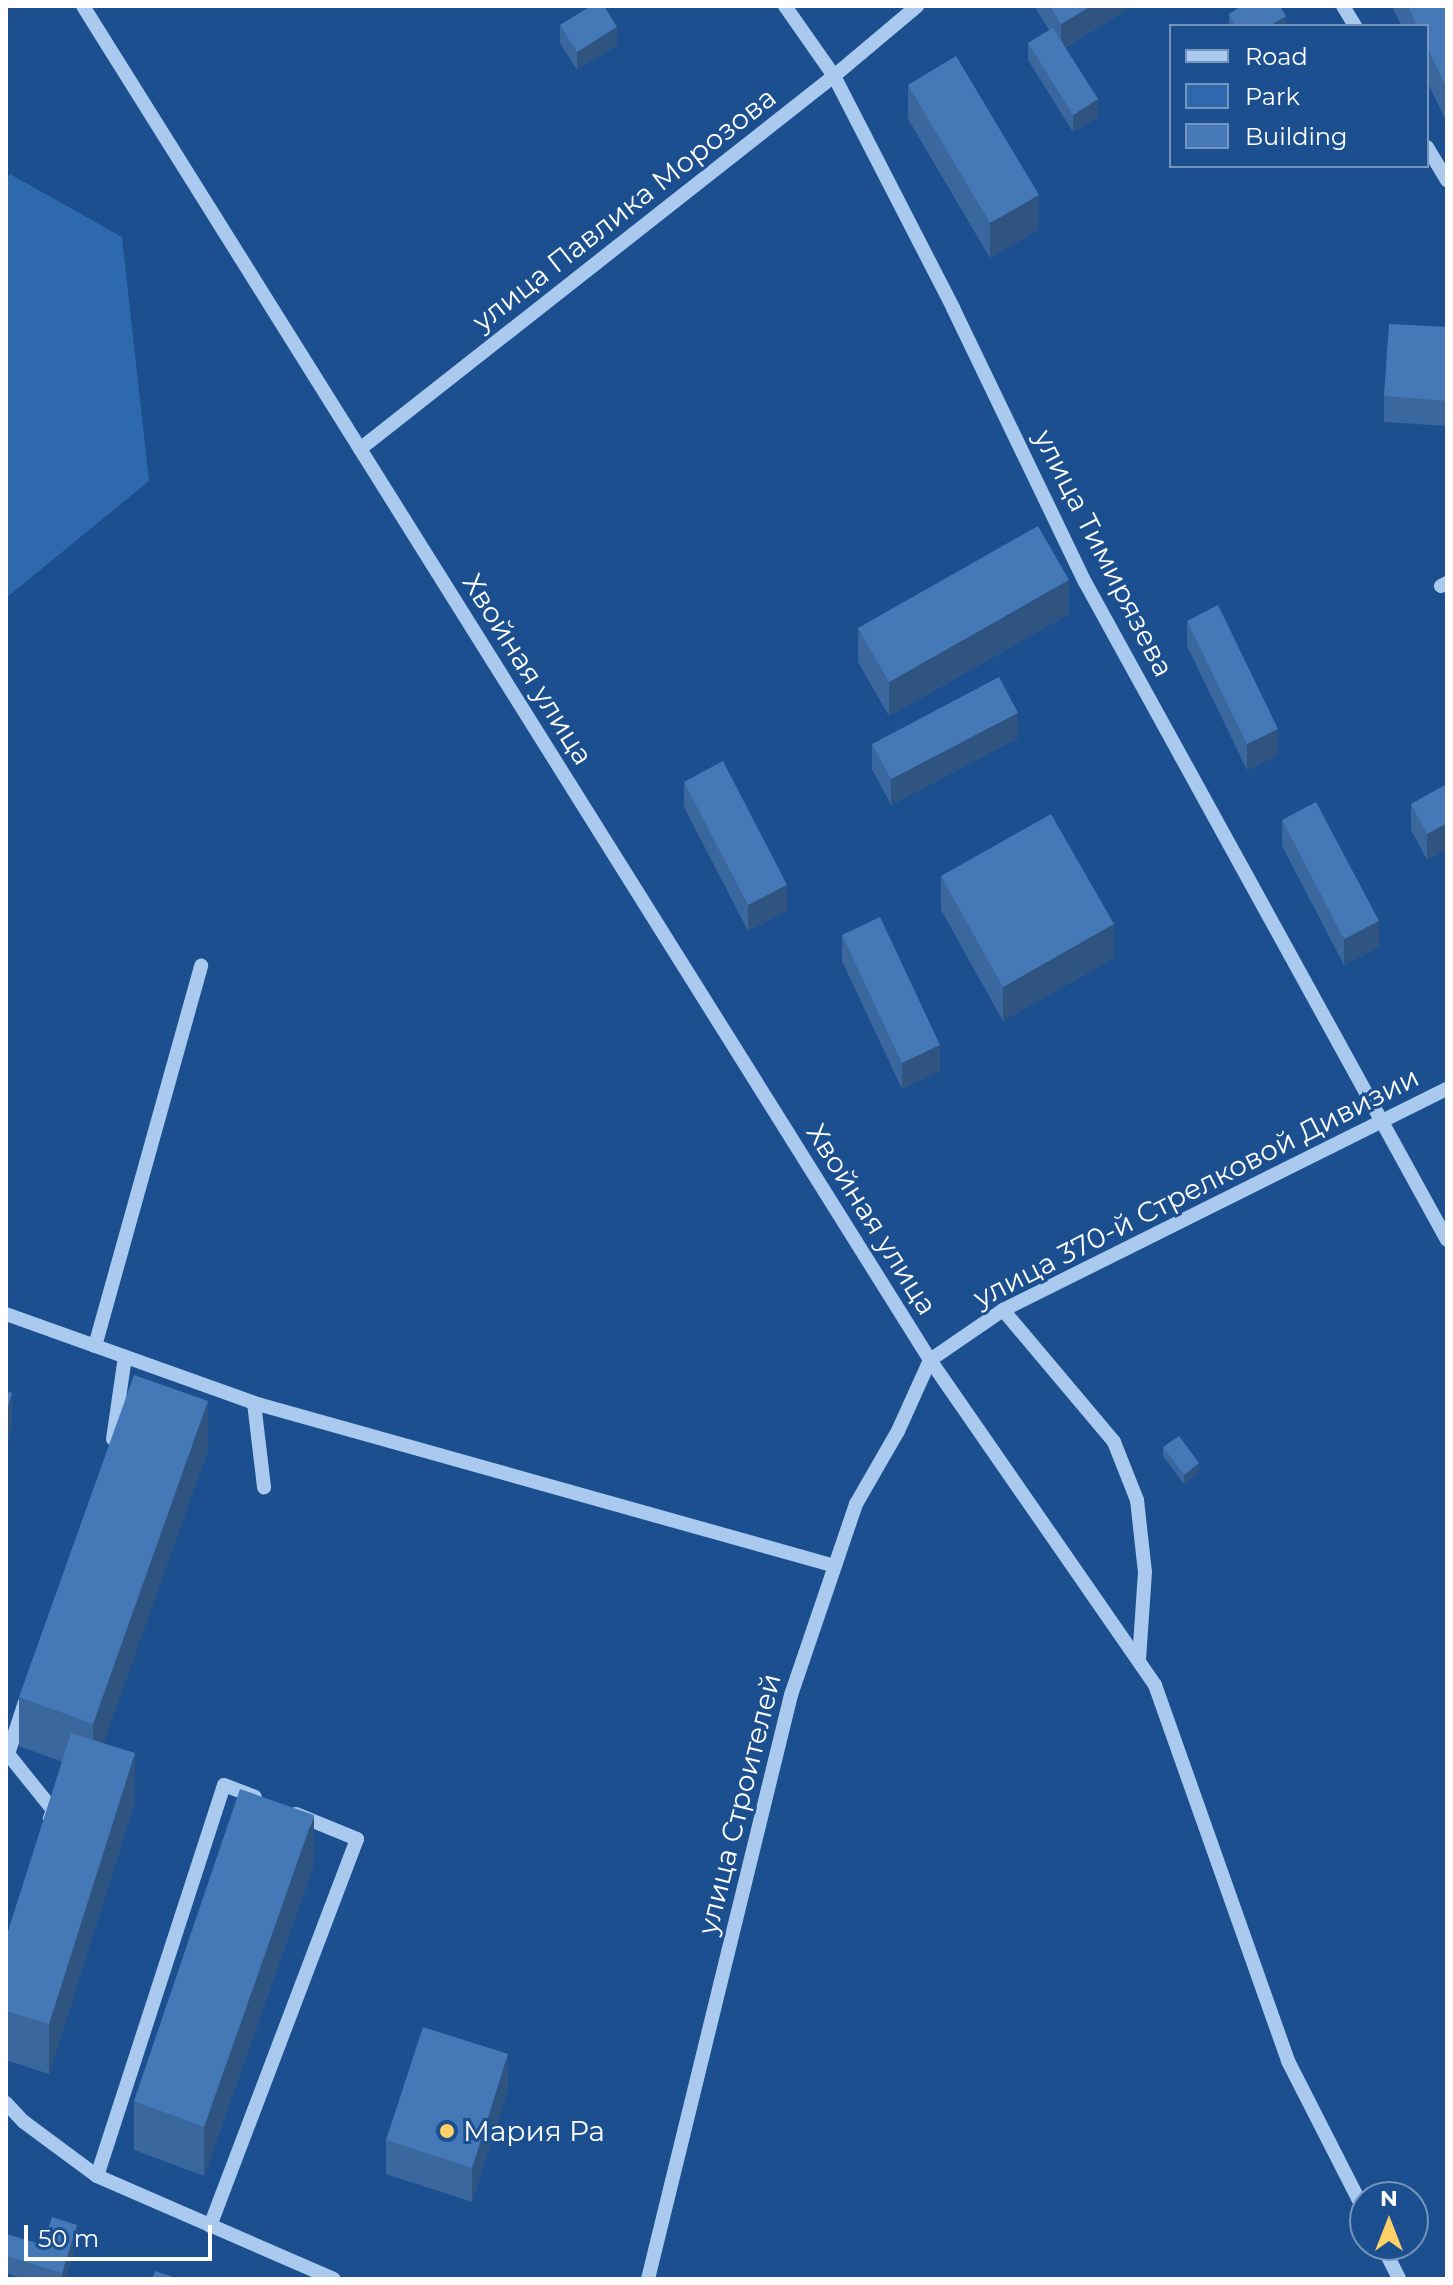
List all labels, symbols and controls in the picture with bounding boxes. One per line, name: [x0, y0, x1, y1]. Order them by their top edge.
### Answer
legend: [1169, 24, 1429, 168]
text: Road: [1245, 42, 1308, 71]
street label: улица Павлика Морозова: [466, 80, 782, 338]
text: Park: [1245, 82, 1300, 111]
text: Building: [1245, 122, 1348, 151]
street label: улица Тимирязева: [1027, 424, 1181, 682]
street label: Хвойная улица: [456, 567, 600, 771]
street label: улица 370-й Стрелковой Дивизии: [968, 1060, 1424, 1314]
street label: Хвойная улица: [800, 1117, 944, 1321]
street label: улица Строителей: [690, 1670, 788, 1938]
place label: Мария Ра: [463, 2114, 605, 2148]
marker: Мария Ра: [438, 2122, 456, 2140]
north arrow: [1349, 2181, 1429, 2261]
text: N: [1380, 2185, 1398, 2212]
scale bar: [28, 2209, 216, 2259]
text: 50 m: [38, 2224, 99, 2253]

